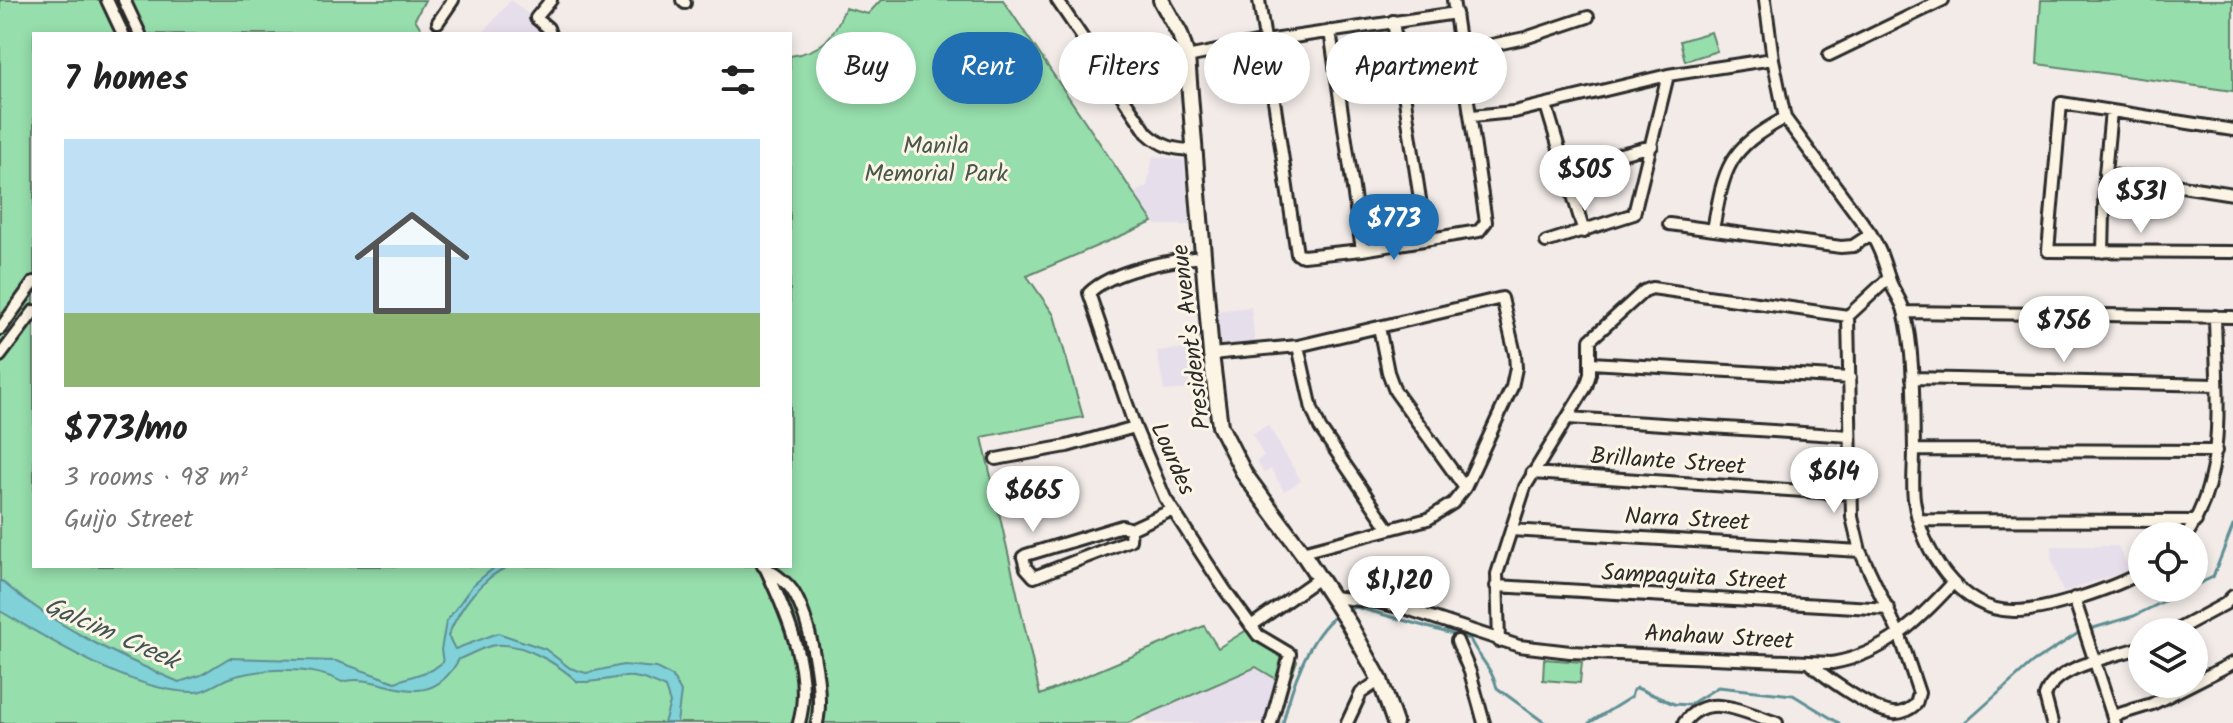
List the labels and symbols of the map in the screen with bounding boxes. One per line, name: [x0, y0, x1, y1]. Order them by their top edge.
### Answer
park label: Manila Memorial Park: [864, 127, 1009, 194]
pin: $505: [1538, 145, 1632, 213]
pin: $531: [2094, 167, 2188, 235]
pin: $773: [1347, 194, 1441, 262]
street label: President's Avenue: [1161, 242, 1223, 432]
pin: $756: [2017, 296, 2111, 364]
street label: Lourdes: [1139, 416, 1205, 502]
street label: Brillante Street: [1589, 437, 1748, 487]
pin: $614: [1787, 447, 1881, 515]
pin: $665: [986, 466, 1080, 534]
street label: Narra Street: [1623, 497, 1751, 543]
street label: Sampaguita Street: [1600, 554, 1788, 602]
pin: $1,120: [1334, 556, 1464, 624]
water label: Galcim Creek: [37, 586, 188, 684]
street label: Anahaw Street: [1643, 615, 1795, 661]

